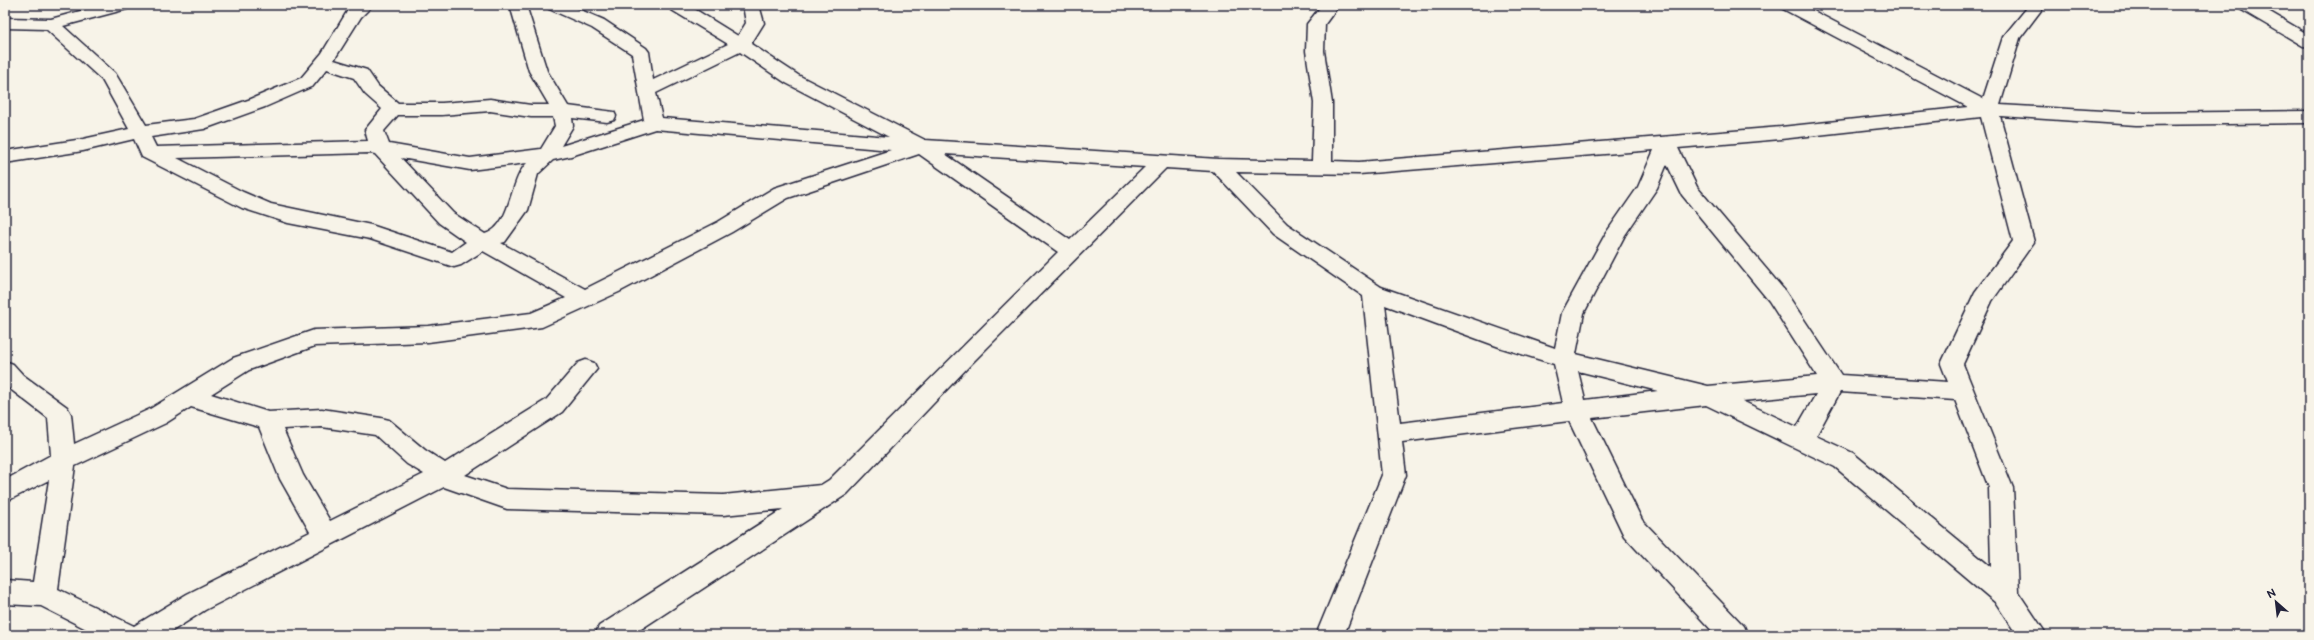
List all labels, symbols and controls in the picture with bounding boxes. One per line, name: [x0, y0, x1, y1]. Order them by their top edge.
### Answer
north arrow: [2256, 582, 2296, 622]
text: N: [2265, 586, 2278, 601]

